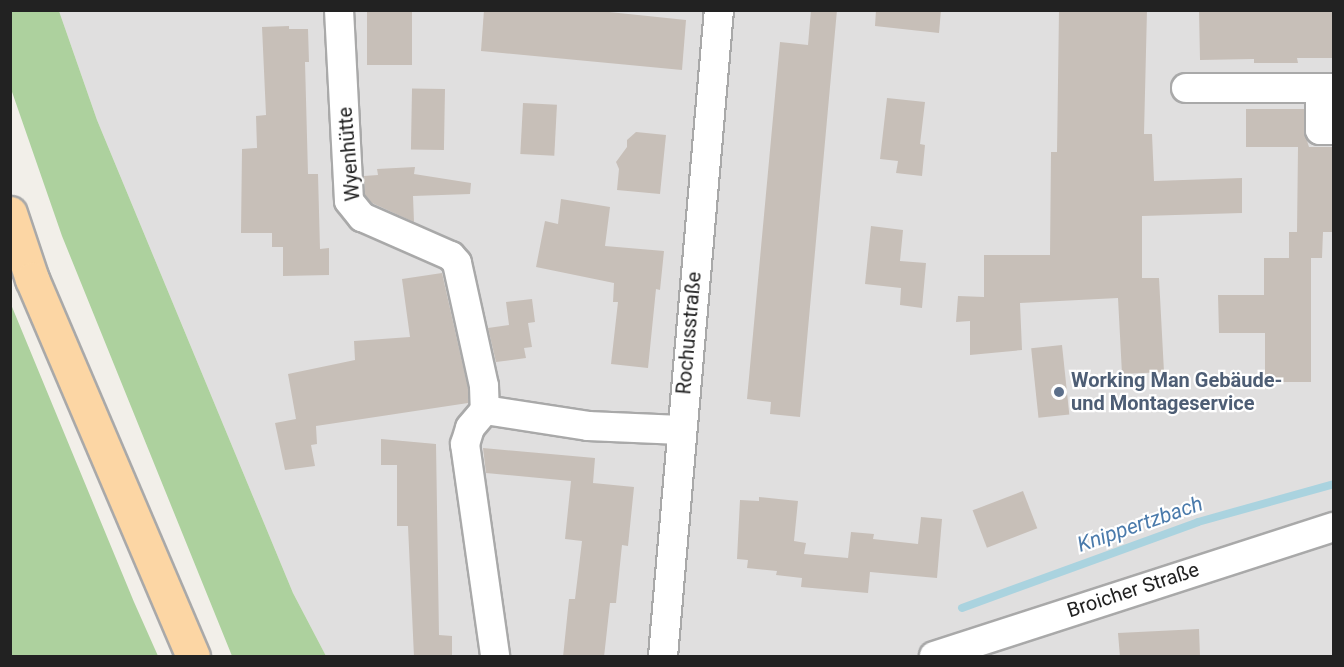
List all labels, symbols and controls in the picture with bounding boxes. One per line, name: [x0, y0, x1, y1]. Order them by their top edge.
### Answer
street label: Wyenhütte: [333, 106, 365, 202]
street label: Rochusstraße: [672, 271, 706, 395]
place label: Working Man Gebäude- und Montageservice: [1071, 368, 1282, 415]
marker: Working Man Gebäude- und Montageservice: [1052, 385, 1066, 399]
water label: Knippertzbach: [1074, 491, 1206, 557]
street label: Broicher Straße: [1064, 557, 1202, 623]

